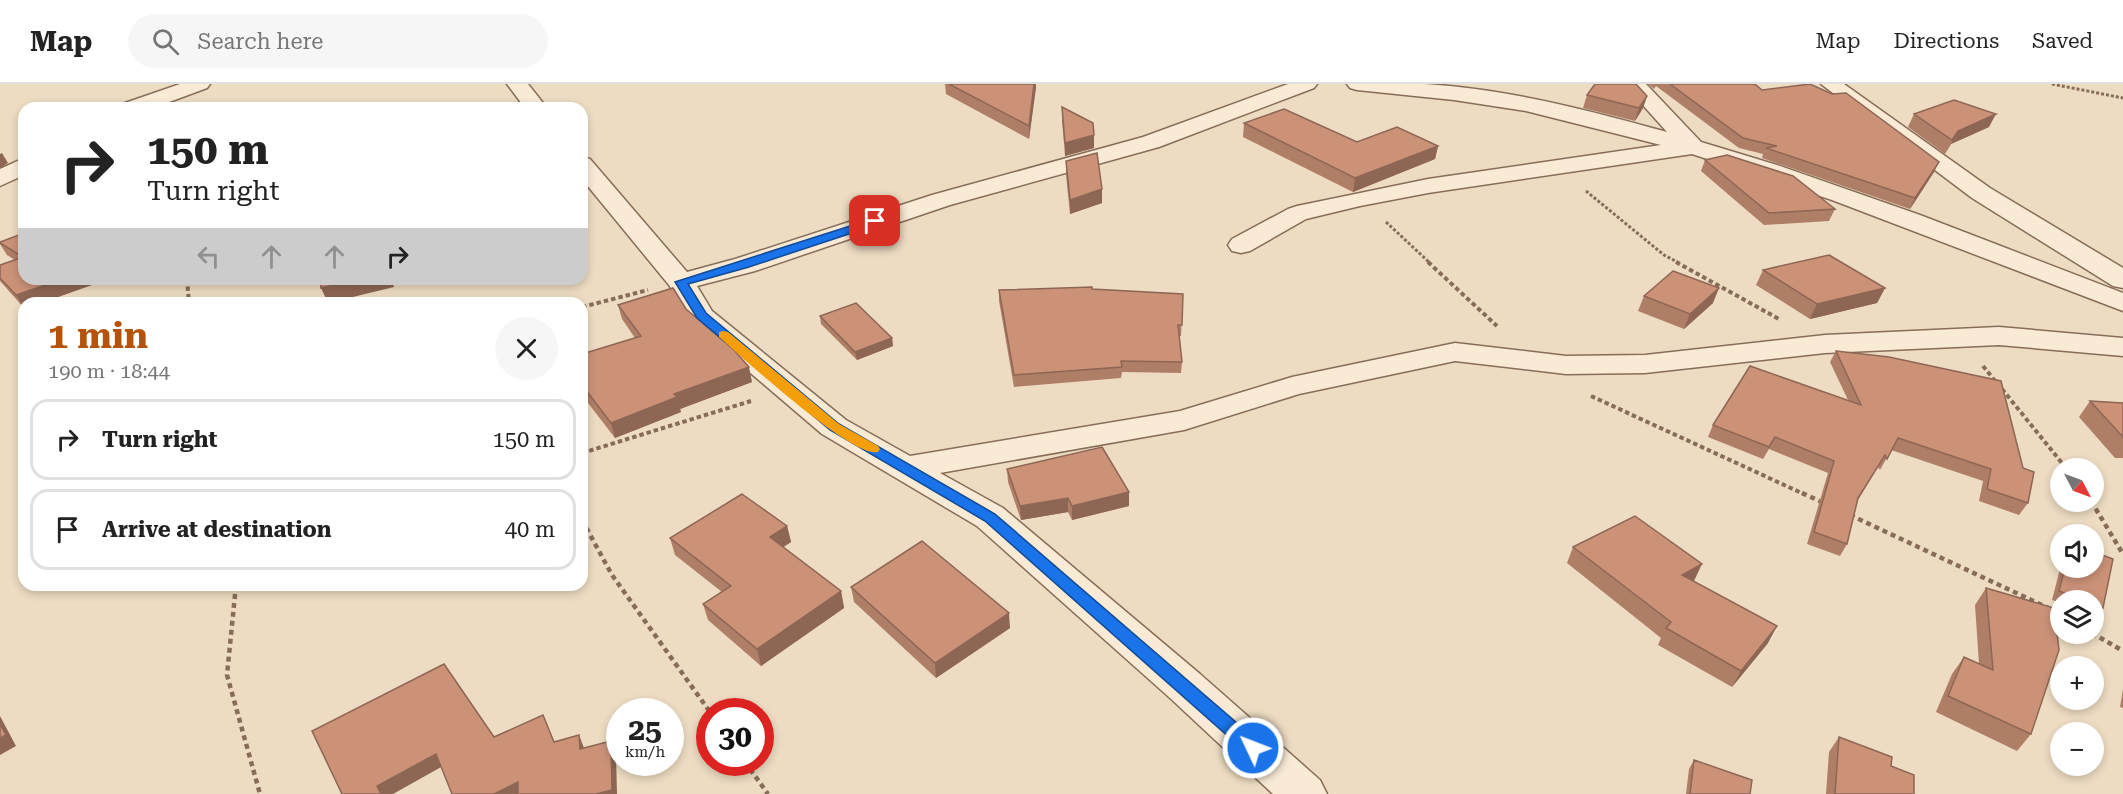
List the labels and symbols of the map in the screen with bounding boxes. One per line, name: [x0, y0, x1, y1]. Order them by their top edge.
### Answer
pin: [849, 195, 900, 246]
north arrow: [2050, 458, 2104, 512]
speed limit sign: 30: [696, 698, 774, 776]
position arrow: [1221, 716, 1285, 780]

